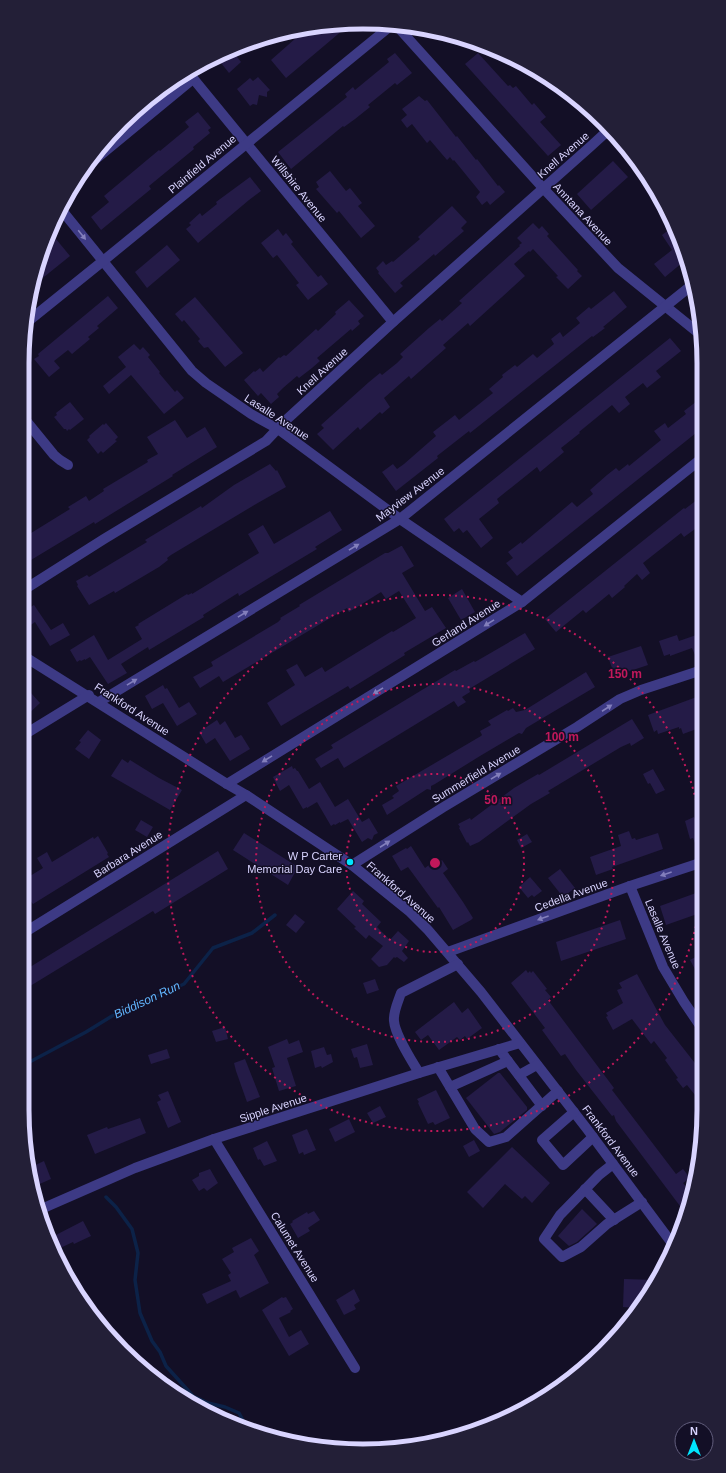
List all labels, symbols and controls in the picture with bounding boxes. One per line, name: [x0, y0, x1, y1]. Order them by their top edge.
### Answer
street label: Knell Avenue: [535, 129, 591, 181]
street label: Plainfield Avenue: [166, 132, 238, 196]
street label: Willshire Avenue: [269, 154, 329, 224]
street label: Anntana Avenue: [551, 180, 615, 248]
one-way arrow: [77, 229, 86, 240]
street label: Knell Avenue: [294, 345, 350, 397]
street label: Lasalle Avenue: [243, 392, 311, 442]
street label: Mayview Avenue: [374, 464, 446, 524]
one-way arrow: [348, 543, 360, 550]
street label: Gerland Avenue: [429, 597, 503, 649]
one-way arrow: [237, 611, 249, 618]
one-way arrow: [484, 619, 494, 627]
text: 150 m: [608, 667, 642, 681]
one-way arrow: [126, 678, 138, 685]
street label: Frankford Avenue: [92, 680, 172, 738]
one-way arrow: [372, 687, 384, 694]
one-way arrow: [601, 704, 612, 712]
text: 100 m: [545, 730, 579, 744]
street label: Summerfield Avenue: [429, 743, 523, 805]
one-way arrow: [261, 755, 273, 762]
one-way arrow: [490, 772, 501, 779]
text: 50 m: [484, 793, 512, 807]
street label: Barbara Avenue: [91, 828, 165, 880]
one-way arrow: [379, 841, 391, 848]
place label: W P Carter Memorial Day Care: [247, 850, 342, 875]
centre of rings: [428, 856, 442, 870]
marker: W P Carter Memorial Day Care: [345, 857, 355, 867]
street label: Frankford Avenue: [364, 859, 438, 925]
one-way arrow: [659, 872, 671, 878]
street label: Cedella Avenue: [533, 876, 609, 914]
street label: Lasalle Avenue: [643, 897, 683, 971]
one-way arrow: [537, 915, 549, 921]
water label: Biddison Run: [112, 978, 183, 1021]
street label: Sipple Avenue: [238, 1091, 308, 1125]
street label: Frankford Avenue: [580, 1103, 642, 1179]
street label: Calumet Avenue: [269, 1210, 321, 1284]
north arrow: [674, 1421, 714, 1461]
text: N: [690, 1425, 698, 1437]

